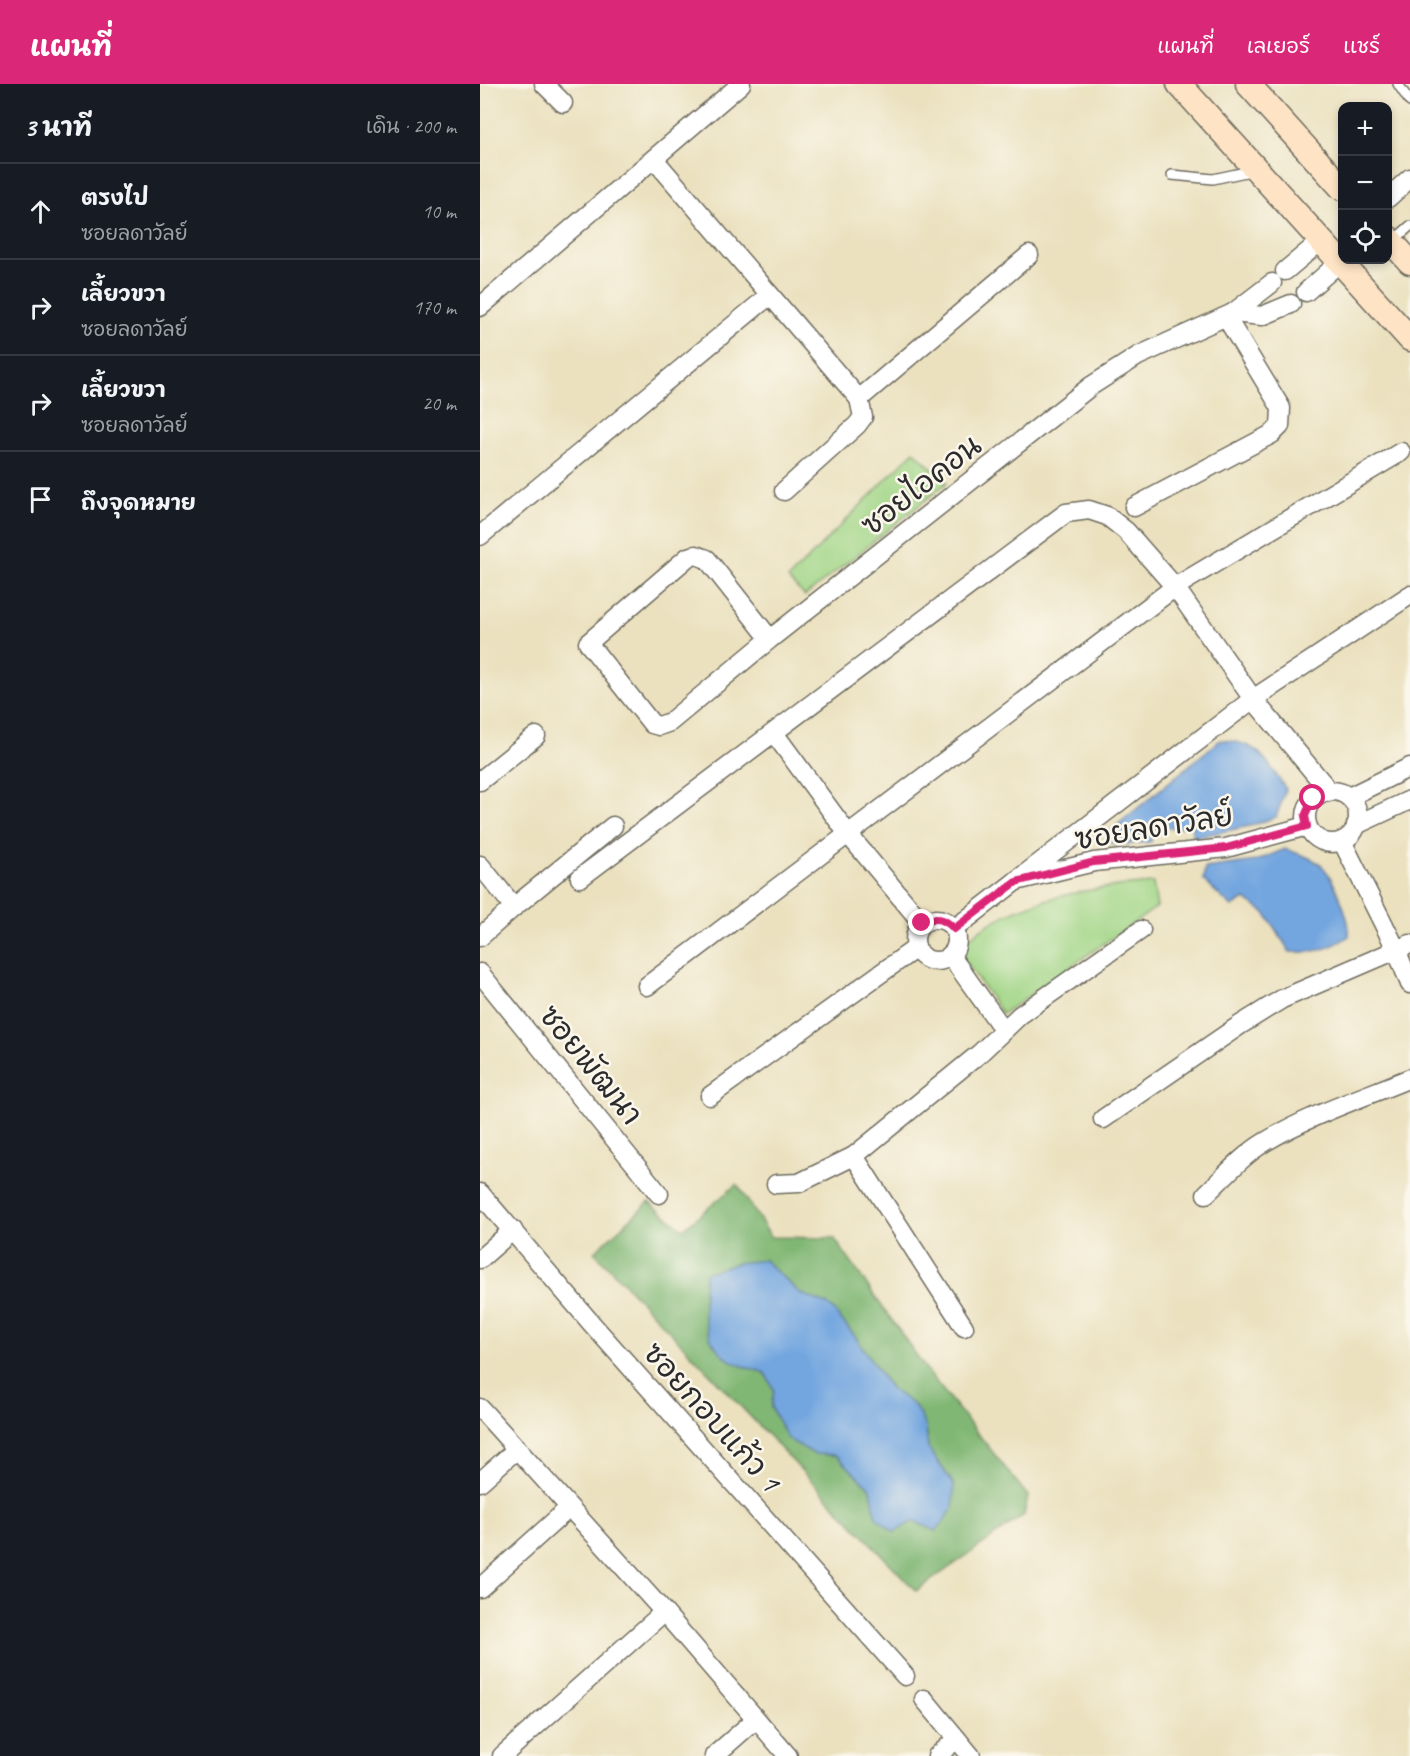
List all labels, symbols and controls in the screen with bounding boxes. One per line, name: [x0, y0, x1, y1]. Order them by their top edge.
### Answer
text: แผนที่: [30, 29, 112, 64]
text: แผนที่: [1157, 33, 1214, 59]
text: เลเยอร์: [1247, 33, 1310, 59]
text: แชร์: [1343, 33, 1380, 59]
map controls: [1338, 102, 1392, 264]
button: +: [1338, 102, 1392, 156]
text: 3 นาที: [24, 111, 92, 144]
text: เดิน · 200 m: [366, 114, 456, 139]
button: −: [1338, 156, 1392, 210]
text: ตรงไป: [81, 184, 149, 212]
icon: ahead: [24, 195, 57, 228]
text: 10 m: [422, 199, 456, 224]
button: locate: [1338, 210, 1392, 264]
text: ซอยลดาวัลย์: [81, 221, 188, 246]
text: เลี้ยวขวา: [81, 280, 165, 308]
icon: right: [24, 291, 57, 324]
text: 170 m: [413, 295, 456, 320]
text: ซอยลดาวัลย์: [81, 317, 188, 342]
text: เลี้ยวขวา: [81, 376, 165, 404]
icon: right: [24, 387, 57, 420]
text: 20 m: [422, 391, 456, 416]
text: ซอยลดาวัลย์: [81, 413, 188, 438]
street label: ซอยไอคอน: [853, 425, 989, 544]
icon: arrive: [24, 483, 57, 516]
text: ถึงจุดหมาย: [81, 489, 196, 517]
route start: [1299, 784, 1325, 810]
street label: ซอยลดาวัลย์: [1072, 795, 1236, 858]
route end: [908, 909, 934, 935]
street label: ซอยพัฒนา: [531, 997, 651, 1133]
street label: ซอยกอบแก้ว 1: [635, 1334, 790, 1501]

